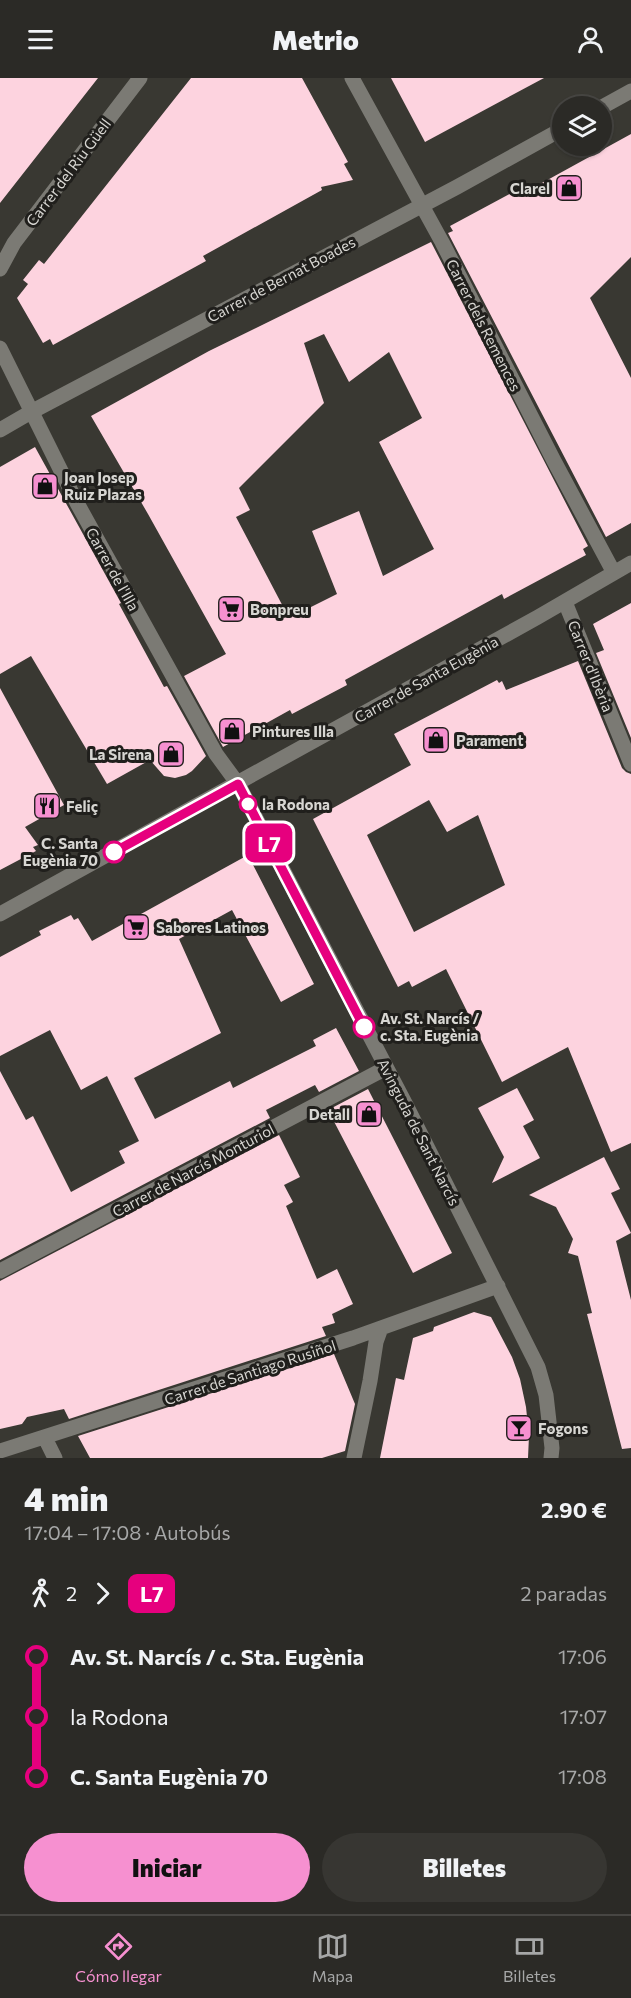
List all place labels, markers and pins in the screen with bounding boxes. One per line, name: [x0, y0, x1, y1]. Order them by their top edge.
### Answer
shop icon: Clarel: [554, 173, 584, 203]
place label: Clarel: [510, 179, 550, 197]
place label: Joan Josep Ruiz Plazas: [64, 468, 142, 503]
shop icon: Joan Josep Ruiz Plazas: [30, 471, 60, 501]
supermarket icon: Bonpreu: [216, 594, 246, 624]
place label: Bonpreu: [250, 600, 309, 618]
shop icon: Pintures Illa: [217, 716, 247, 746]
place label: Pintures Illa: [252, 722, 334, 740]
shop icon: Parament: [421, 725, 451, 755]
place label: Parament: [456, 731, 524, 749]
shop icon: La Sirena: [156, 739, 186, 769]
place label: La Sirena: [89, 745, 152, 763]
restaurant icon: Feliç: [32, 791, 62, 821]
marker: la Rodona: [239, 795, 257, 813]
place label: la Rodona: [262, 795, 330, 813]
place label: Feliç: [66, 797, 98, 815]
place label: C. Santa Eugènia 70: [23, 834, 98, 869]
marker: C. Santa Eugènia 70: [103, 841, 125, 863]
supermarket icon: Sabores Latinos: [121, 912, 151, 942]
place label: Sabores Latinos: [156, 918, 266, 936]
place label: Av. St. Narcís / c. Sta. Eugènia: [380, 1009, 480, 1044]
marker: Av. St. Narcís / c. Sta. Eugènia: [353, 1016, 375, 1038]
shop icon: Detall: [354, 1099, 384, 1129]
place label: Detall: [309, 1105, 350, 1123]
bar icon: Fogons: [504, 1413, 534, 1443]
place label: Fogons: [538, 1419, 588, 1437]

